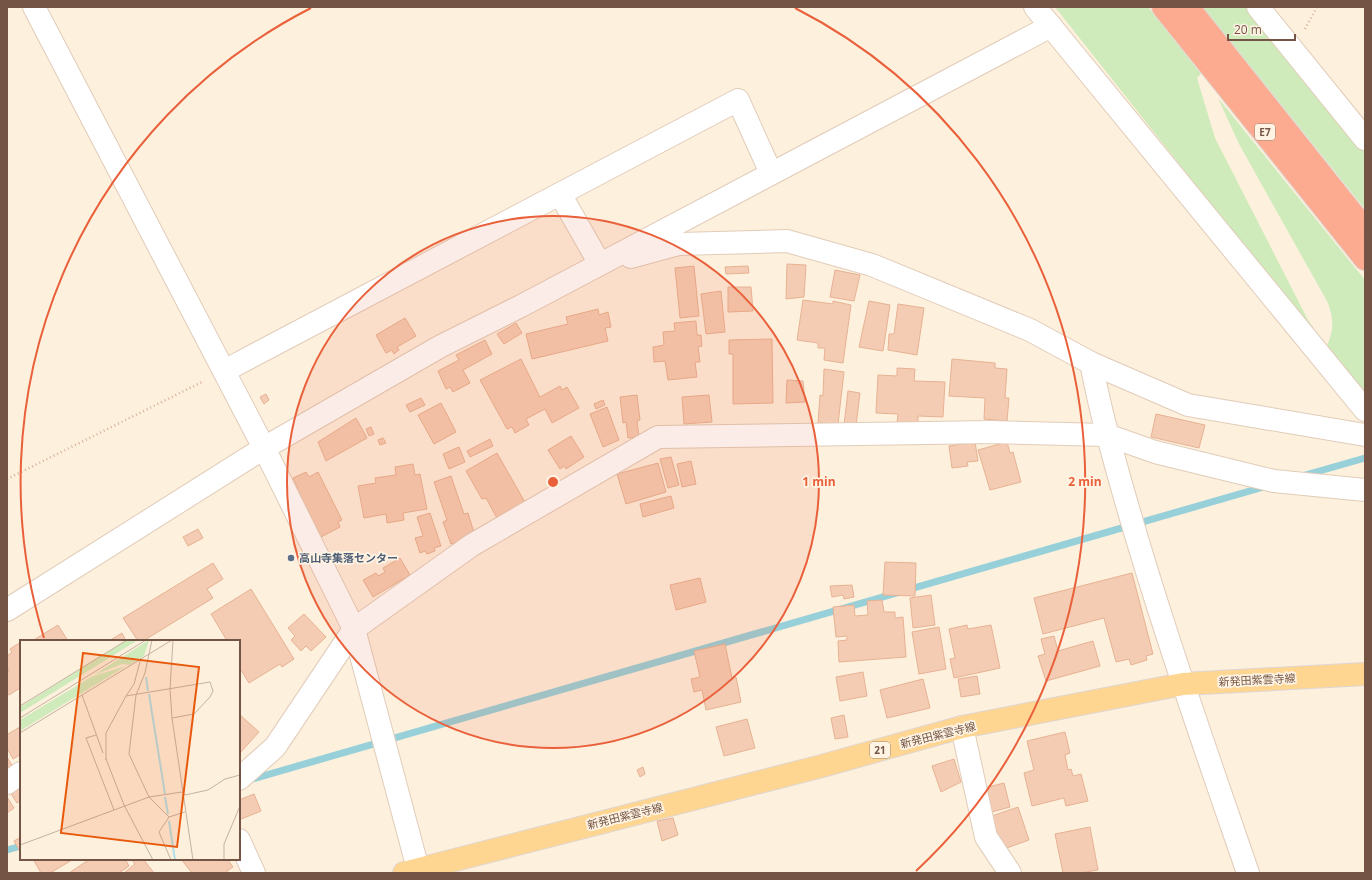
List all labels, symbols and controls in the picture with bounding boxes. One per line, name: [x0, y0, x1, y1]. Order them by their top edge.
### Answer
scale bar: [1228, 16, 1295, 42]
text: 20 m: [1234, 21, 1262, 38]
road number: E7: [1255, 124, 1275, 140]
text: 1 min: [802, 473, 836, 490]
text: 2 min: [1068, 473, 1102, 490]
centre of rings: [546, 475, 560, 489]
place label: 高山寺集落センター: [299, 550, 398, 565]
marker: 高山寺集落センター: [286, 553, 296, 563]
inset map: [20, 640, 240, 860]
street label: 新発田紫雲寺線: [1218, 670, 1296, 689]
street label: 新発田紫雲寺線: [899, 718, 977, 751]
road number: 21: [870, 742, 890, 758]
street label: 新発田紫雲寺線: [586, 799, 664, 832]

